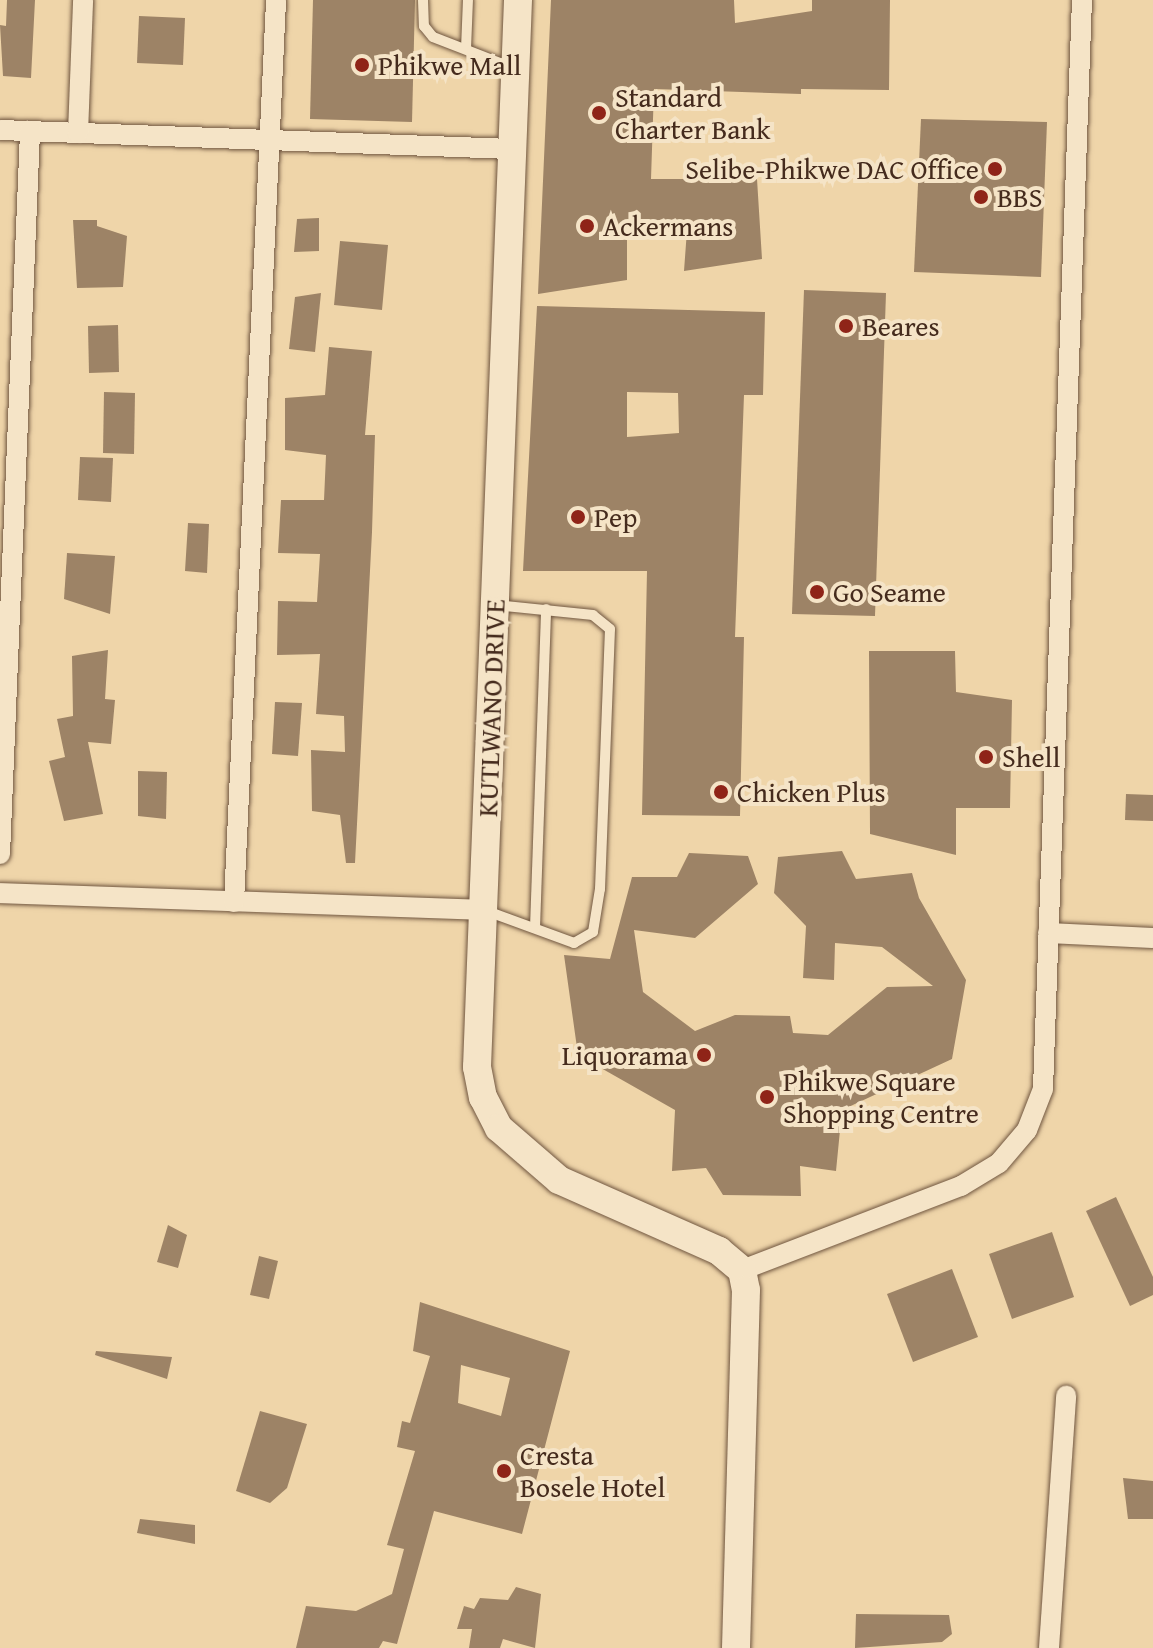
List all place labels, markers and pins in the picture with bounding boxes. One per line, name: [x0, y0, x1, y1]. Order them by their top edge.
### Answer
place label: Phikwe Mall: [378, 48, 521, 82]
marker: Phikwe Mall: [353, 56, 371, 74]
place label: Standard Charter Bank: [615, 80, 770, 146]
marker: Standard Charter Bank: [590, 104, 608, 122]
place label: Selibe-Phikwe DAC Office: [685, 152, 979, 186]
marker: Selibe-Phikwe DAC Office: [986, 160, 1004, 178]
place label: BBS: [997, 180, 1042, 214]
marker: BBS: [972, 188, 990, 206]
place label: Ackermans: [603, 209, 733, 243]
marker: Ackermans: [578, 217, 596, 235]
place label: Beares: [862, 309, 940, 343]
marker: Beares: [837, 317, 855, 335]
place label: Pep: [594, 500, 637, 534]
marker: Pep: [569, 508, 587, 526]
place label: Go Seame: [833, 575, 946, 609]
marker: Go Seame: [808, 583, 826, 601]
place label: Shell: [1002, 740, 1060, 774]
marker: Shell: [977, 748, 995, 766]
place label: Chicken Plus: [737, 775, 886, 809]
marker: Chicken Plus: [712, 783, 730, 801]
place label: Liquorama: [562, 1038, 688, 1072]
marker: Liquorama: [695, 1046, 713, 1064]
place label: Phikwe Square Shopping Centre: [783, 1064, 979, 1130]
marker: Phikwe Square Shopping Centre: [758, 1088, 776, 1106]
place label: Cresta Bosele Hotel: [520, 1438, 665, 1504]
marker: Cresta Bosele Hotel: [495, 1462, 513, 1480]

